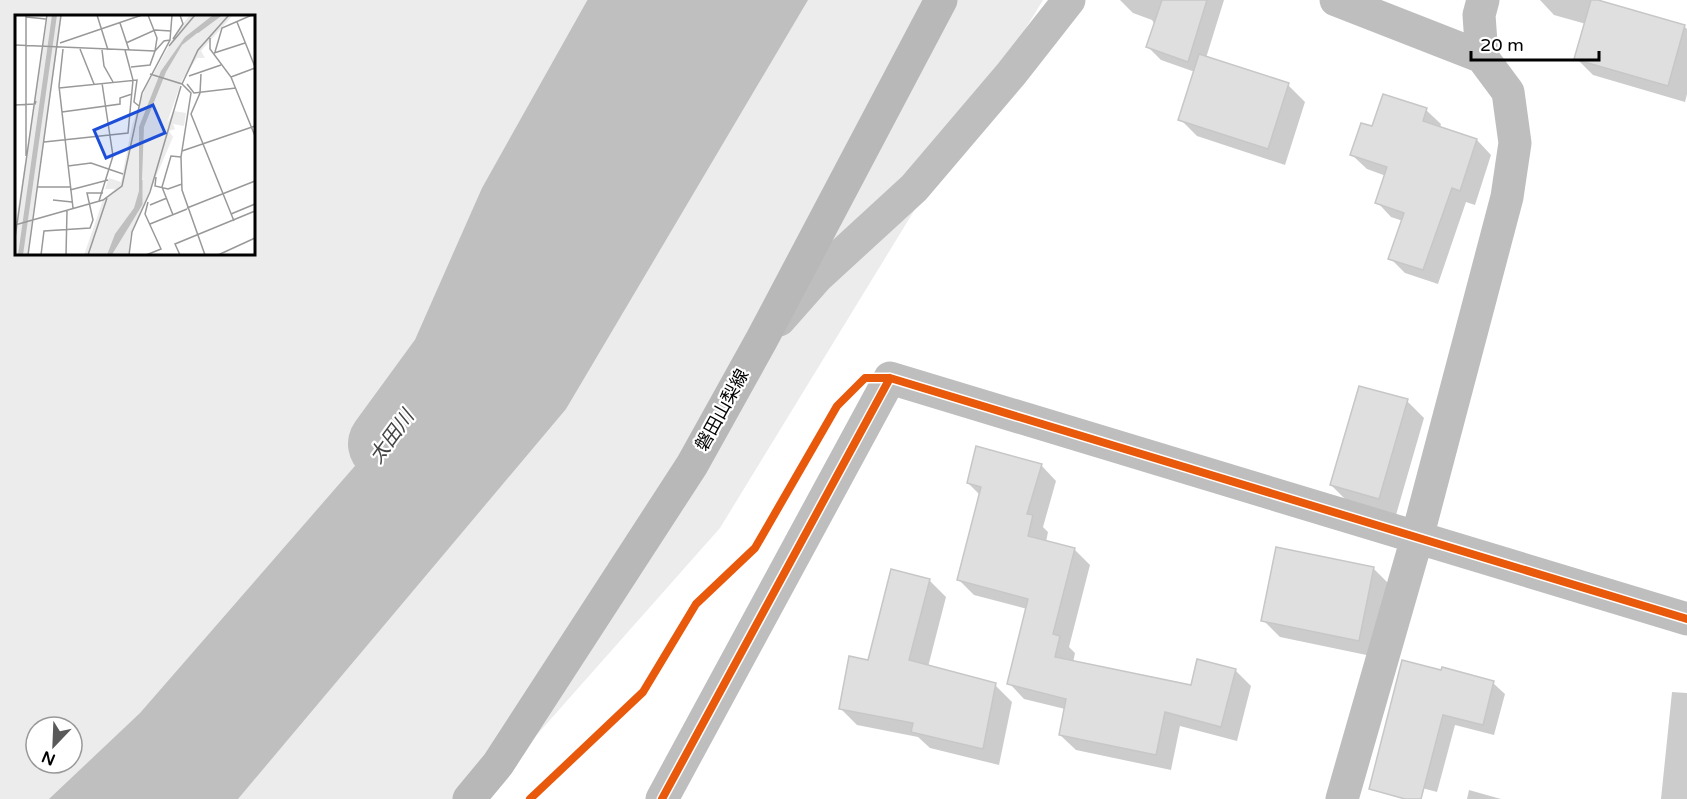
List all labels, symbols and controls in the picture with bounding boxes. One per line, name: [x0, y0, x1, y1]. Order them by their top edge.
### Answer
inset map: [15, 15, 255, 255]
scale bar: [1471, 24, 1598, 62]
text: 20 m: [1480, 34, 1524, 56]
street label: 磐田山梨線: [691, 365, 753, 455]
water label: 太田川: [365, 404, 421, 468]
north arrow: [24, 715, 84, 775]
text: N: [39, 746, 58, 770]

